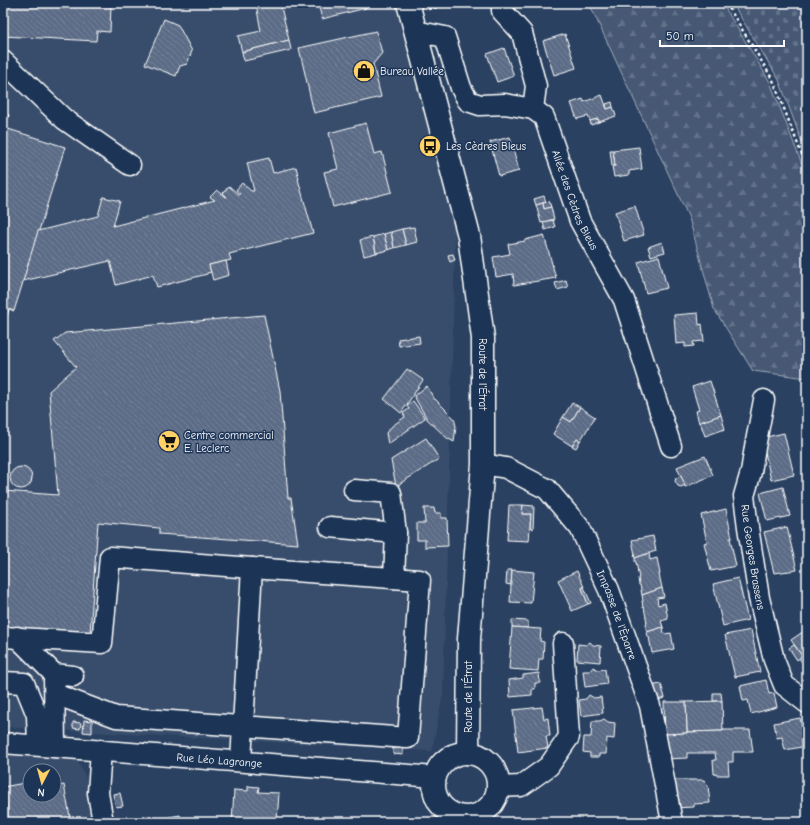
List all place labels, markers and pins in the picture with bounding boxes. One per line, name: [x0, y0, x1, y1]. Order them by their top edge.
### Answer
shop icon: Bureau Vallée: [351, 58, 377, 84]
place label: Bureau Vallée: [380, 65, 444, 78]
bus stop icon: Les Cèdres Bleus: [417, 133, 443, 159]
place label: Les Cèdres Bleus: [446, 140, 526, 153]
supermarket icon: Centre commercial E. Leclerc: [156, 428, 182, 454]
place label: Centre commercial E. Leclerc: [184, 429, 274, 455]

